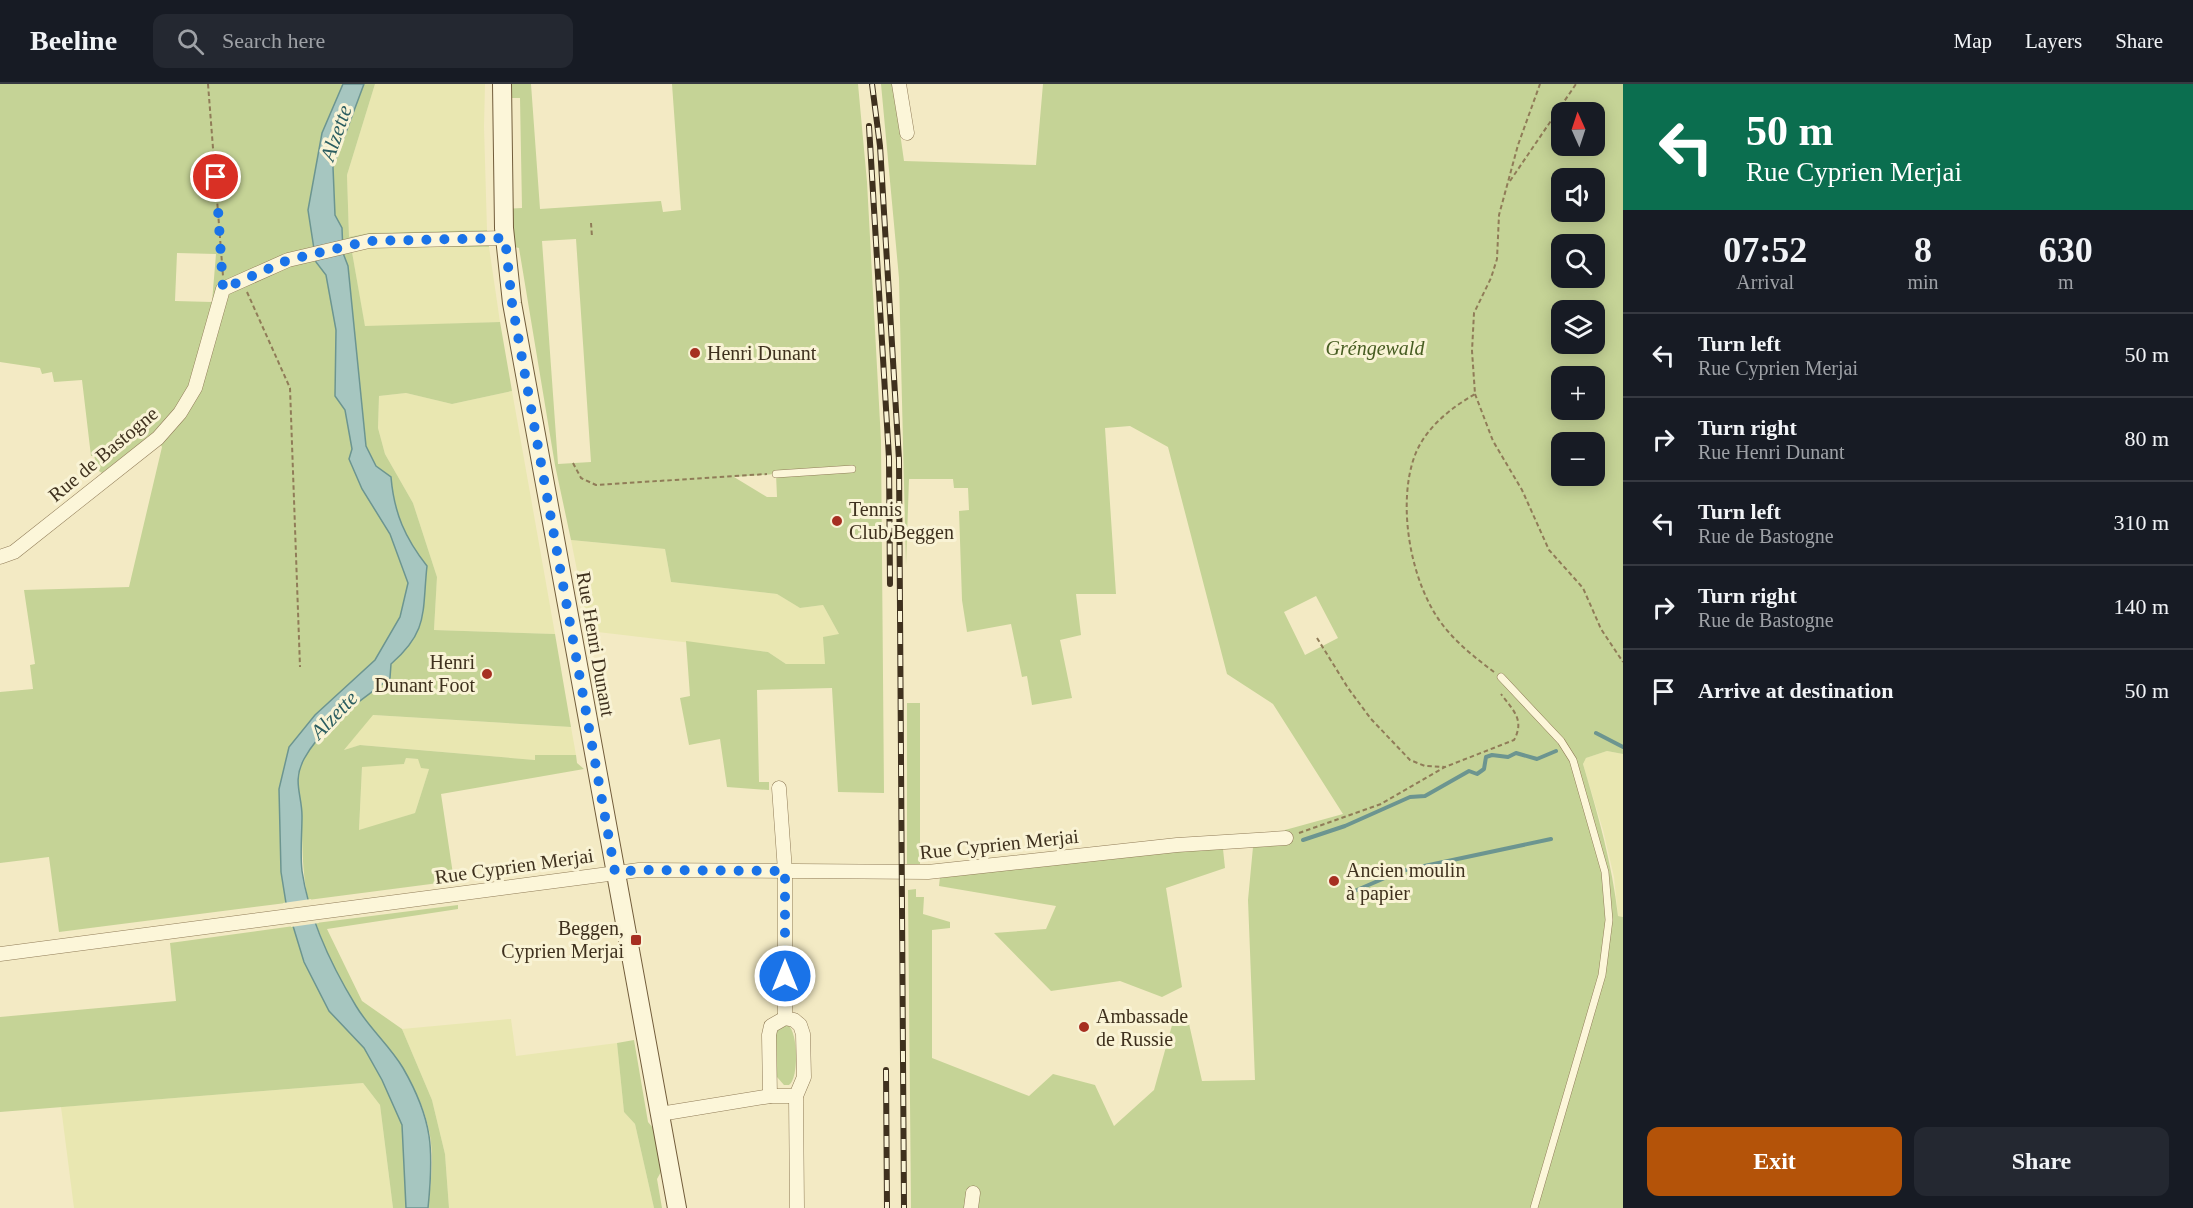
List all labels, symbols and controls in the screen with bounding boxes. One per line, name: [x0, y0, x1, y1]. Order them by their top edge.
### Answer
search box: [153, 14, 573, 68]
text: Beeline: [30, 25, 117, 56]
icon: search: [174, 25, 207, 58]
text: Search here: [222, 28, 325, 53]
text: Map: [1954, 29, 1992, 53]
text: Layers: [2025, 29, 2082, 53]
text: Share: [2115, 29, 2163, 53]
water label: Alzette: [315, 102, 357, 166]
north arrow: [1551, 102, 1605, 156]
map controls: [1551, 102, 1605, 486]
icon: left: [1647, 108, 1725, 186]
text: 50 m: [1746, 108, 1834, 154]
pin: [190, 151, 241, 202]
text: Rue Cyprien Merjai: [1746, 157, 1962, 187]
icon: arrive: [199, 160, 232, 193]
button: sound: [1551, 168, 1605, 222]
text: 07:52: [1723, 230, 1807, 270]
text: 8: [1914, 230, 1932, 270]
text: 630: [2039, 230, 2093, 270]
button: search: [1551, 234, 1605, 288]
text: Arrival: [1736, 271, 1794, 293]
text: min: [1907, 271, 1939, 293]
text: m: [2058, 271, 2074, 293]
button: layers: [1551, 300, 1605, 354]
text: Turn left: [1698, 331, 1781, 356]
park label: Gréngewald: [1326, 337, 1425, 360]
icon: left: [1647, 339, 1680, 372]
place label: Henri Dunant: [707, 342, 817, 364]
text: 50 m: [2124, 342, 2169, 367]
marker: Henri Dunant: [688, 346, 702, 360]
text: Rue Cyprien Merjai: [1698, 357, 1858, 379]
button: +: [1551, 366, 1605, 420]
street label: Rue de Bastogne: [44, 402, 163, 507]
text: Turn right: [1698, 415, 1797, 440]
icon: right: [1647, 423, 1680, 456]
text: 80 m: [2124, 426, 2169, 451]
button: −: [1551, 432, 1605, 486]
text: Rue Henri Dunant: [1698, 441, 1845, 463]
place label: Tennis Club Beggen: [849, 498, 954, 544]
text: Turn left: [1698, 499, 1781, 524]
icon: left: [1647, 507, 1680, 540]
text: 310 m: [2113, 510, 2169, 535]
marker: Tennis Club Beggen: [830, 514, 844, 528]
text: Rue de Bastogne: [1698, 525, 1834, 547]
street label: Rue Henri Dunant: [572, 570, 620, 719]
text: Turn right: [1698, 583, 1797, 608]
icon: right: [1647, 591, 1680, 624]
text: 140 m: [2113, 594, 2169, 619]
text: Rue de Bastogne: [1698, 609, 1834, 631]
place label: Henri Dunant Foot: [374, 651, 475, 696]
marker: Henri Dunant Foot: [480, 667, 494, 681]
icon: arrive: [1647, 675, 1680, 708]
text: Arrive at destination: [1698, 678, 1894, 703]
text: 50 m: [2124, 678, 2169, 703]
water label: Alzette: [304, 686, 362, 745]
street label: Rue Cyprien Merjai: [918, 825, 1080, 864]
street label: Rue Cyprien Merjai: [433, 844, 595, 889]
place label: Ancien moulin à papier: [1346, 859, 1465, 905]
marker: Ancien moulin à papier: [1327, 874, 1341, 888]
place label: Beggen, Cyprien Merjai: [501, 917, 624, 963]
marker: Beggen, Cyprien Merjai: [629, 933, 643, 947]
position arrow: [753, 944, 817, 1008]
place label: Ambassade de Russie: [1096, 1005, 1188, 1050]
marker: Ambassade de Russie: [1077, 1020, 1091, 1034]
button: Exit: [1647, 1127, 1902, 1196]
button: Share: [1914, 1127, 2169, 1196]

